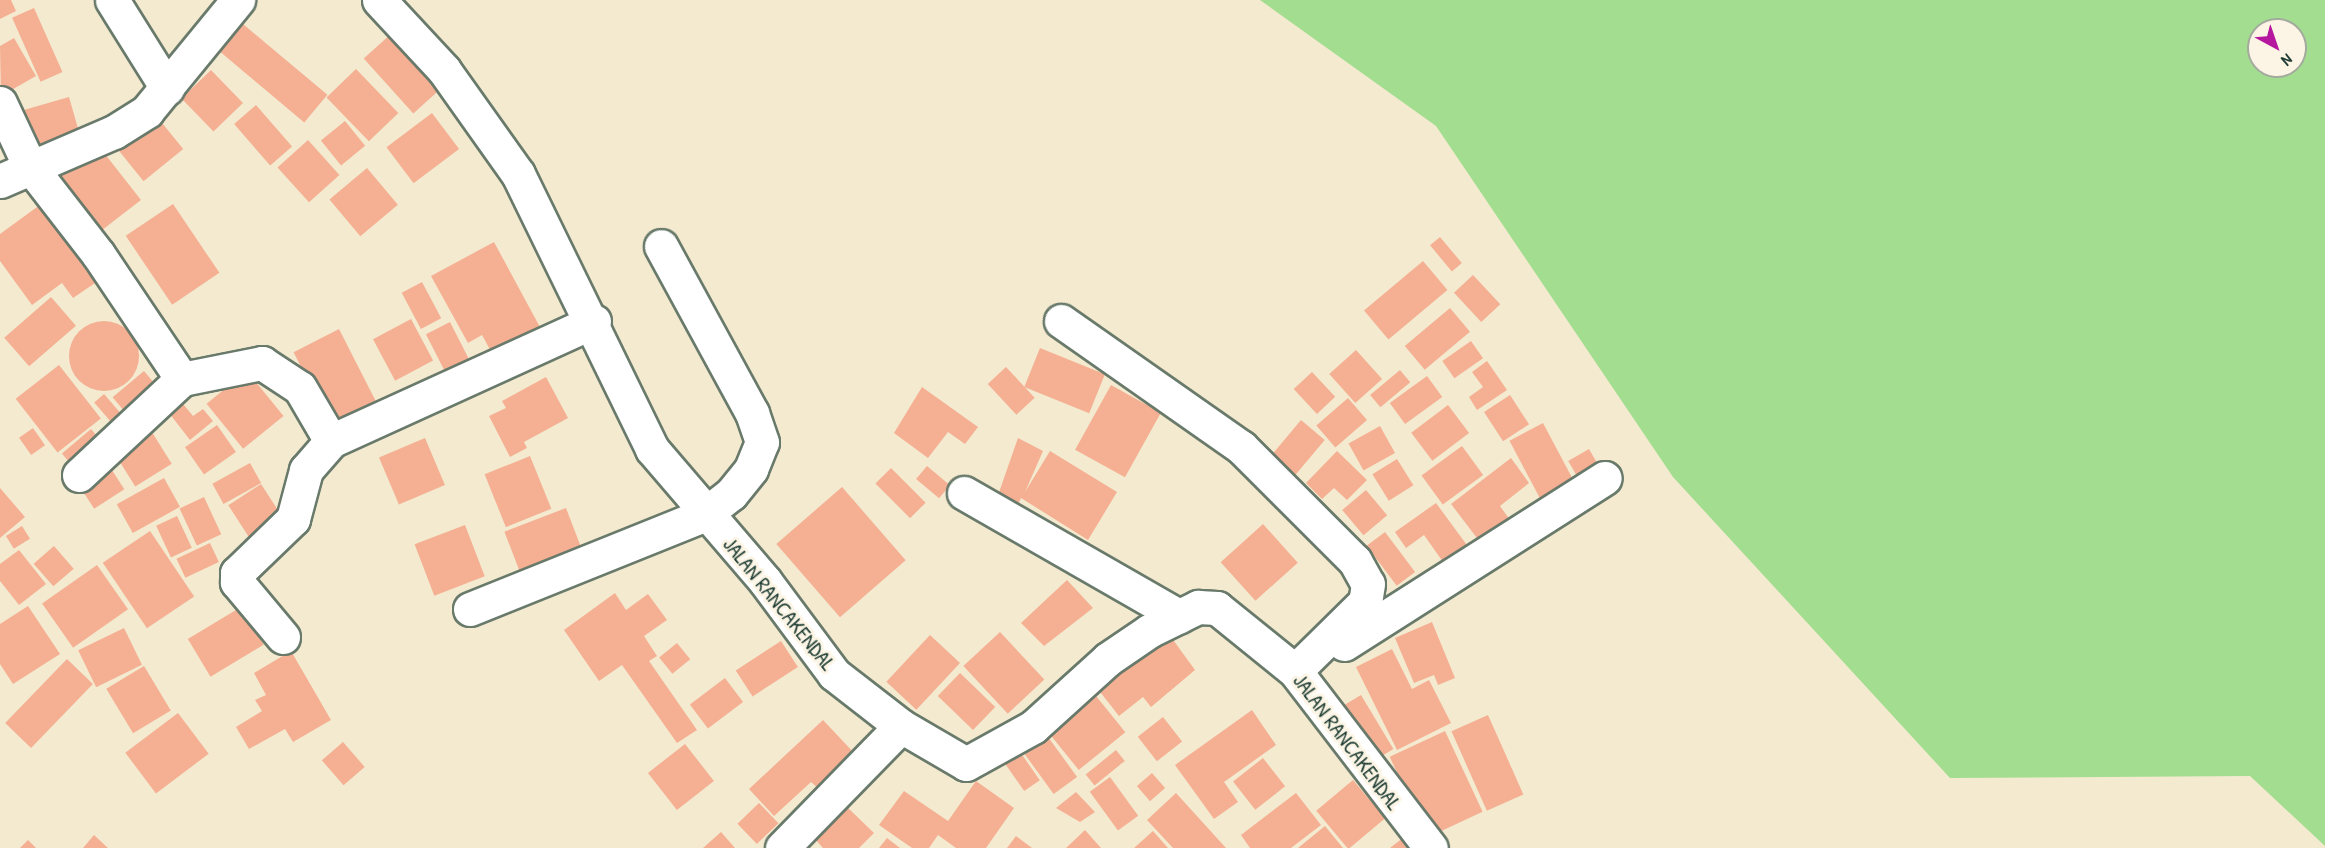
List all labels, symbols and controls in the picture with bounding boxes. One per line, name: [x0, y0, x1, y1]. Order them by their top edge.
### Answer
north arrow: [2247, 18, 2307, 78]
text: N: [2277, 49, 2298, 71]
street label: JALAN RANCAKENDAL: [718, 532, 840, 676]
street label: JALAN RANCAKENDAL: [1288, 669, 1406, 815]

